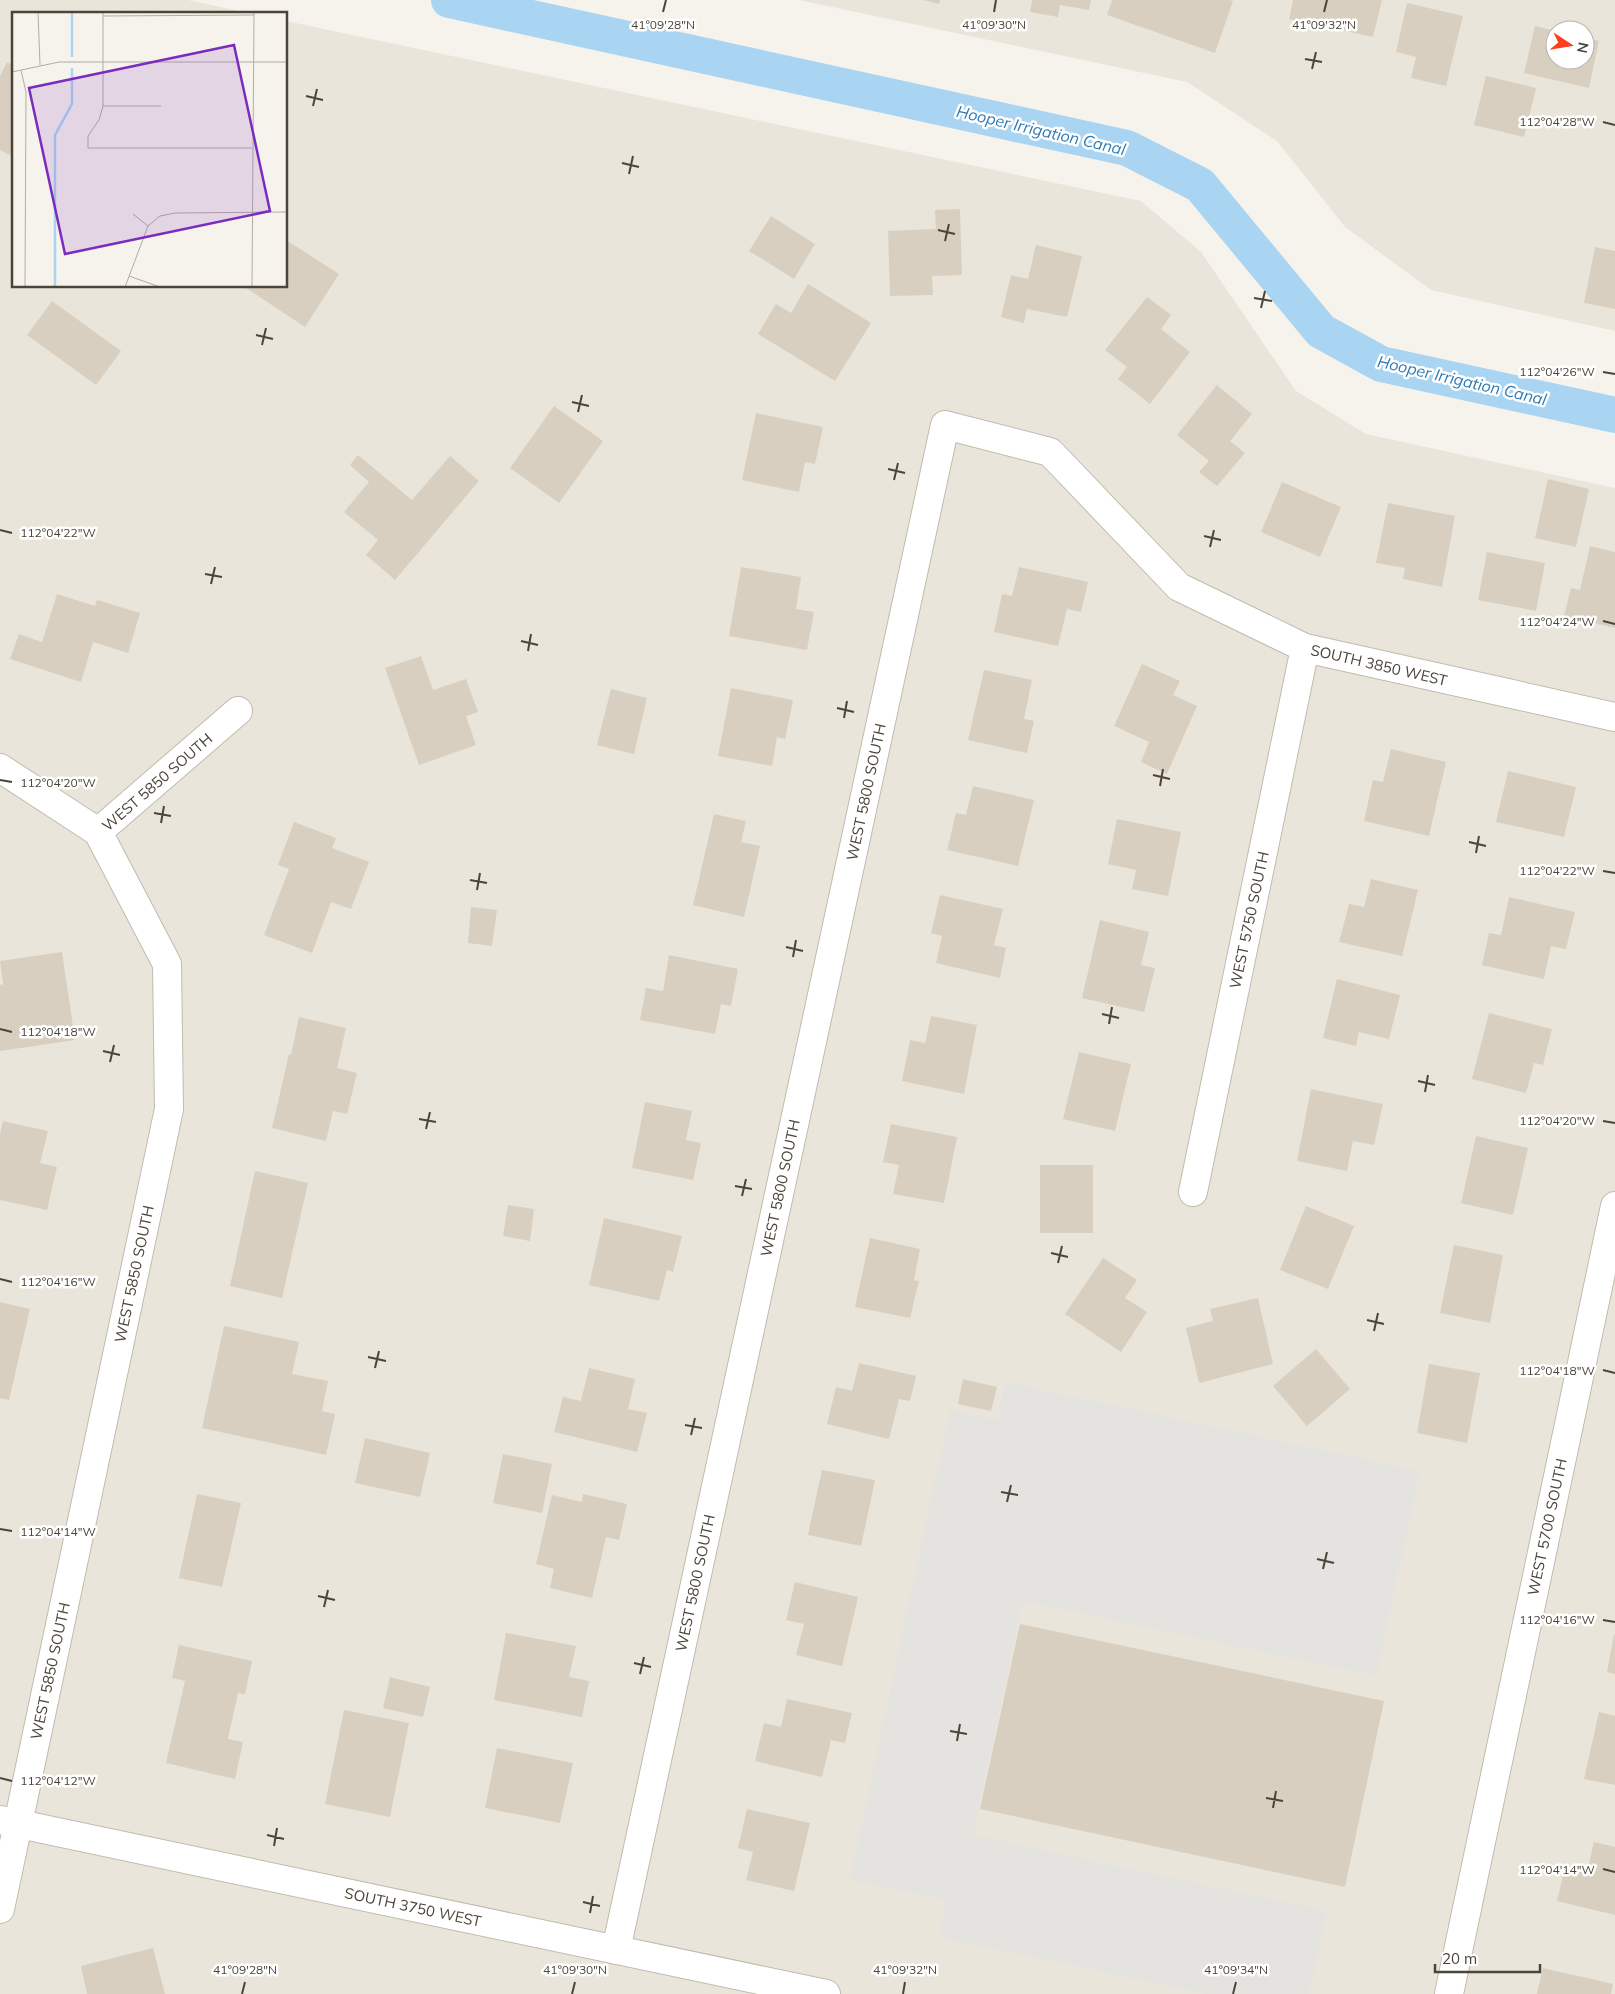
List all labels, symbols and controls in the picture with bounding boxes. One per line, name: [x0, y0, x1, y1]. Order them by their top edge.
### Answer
inset map: [12, 12, 288, 288]
text: 41°09'28"N: [631, 17, 695, 32]
text: 41°09'30"N: [962, 17, 1026, 32]
text: 41°09'32"N: [1292, 17, 1356, 32]
north arrow: [1545, 20, 1595, 70]
text: N: [1573, 41, 1593, 55]
water label: Hooper Irrigation Canal: [955, 101, 1128, 159]
text: 112°04'28"W: [1519, 114, 1595, 129]
water label: Hooper Irrigation Canal: [1376, 351, 1549, 409]
text: 112°04'26"W: [1519, 364, 1595, 379]
text: 112°04'22"W: [20, 525, 96, 540]
text: 112°04'24"W: [1519, 614, 1595, 629]
street label: SOUTH 3850 WEST: [1309, 640, 1449, 690]
street label: WEST 5800 SOUTH: [842, 722, 890, 862]
street label: WEST 5850 SOUTH: [98, 729, 216, 835]
text: 112°04'20"W: [20, 775, 96, 790]
street label: WEST 5750 SOUTH: [1225, 850, 1273, 990]
text: 112°04'22"W: [1519, 863, 1595, 878]
text: 112°04'18"W: [20, 1024, 96, 1039]
text: 112°04'20"W: [1519, 1113, 1595, 1128]
street label: WEST 5800 SOUTH: [756, 1118, 804, 1258]
street label: WEST 5850 SOUTH: [110, 1204, 158, 1344]
text: 112°04'16"W: [20, 1274, 96, 1289]
text: 112°04'18"W: [1519, 1363, 1595, 1378]
street label: WEST 5700 SOUTH: [1523, 1457, 1571, 1597]
street label: WEST 5800 SOUTH: [671, 1513, 719, 1653]
text: 112°04'14"W: [20, 1524, 96, 1539]
street label: WEST 5850 SOUTH: [26, 1601, 74, 1741]
text: 112°04'16"W: [1519, 1612, 1595, 1627]
text: 112°04'12"W: [20, 1773, 96, 1788]
text: 112°04'14"W: [1519, 1862, 1595, 1877]
street label: SOUTH 3750 WEST: [343, 1883, 483, 1931]
scale bar: [1435, 1942, 1540, 1974]
text: 20 m: [1442, 1949, 1477, 1968]
text: 41°09'28"N: [213, 1962, 277, 1977]
text: 41°09'30"N: [543, 1962, 607, 1977]
text: 41°09'32"N: [873, 1962, 937, 1977]
text: 41°09'34"N: [1204, 1962, 1268, 1977]

